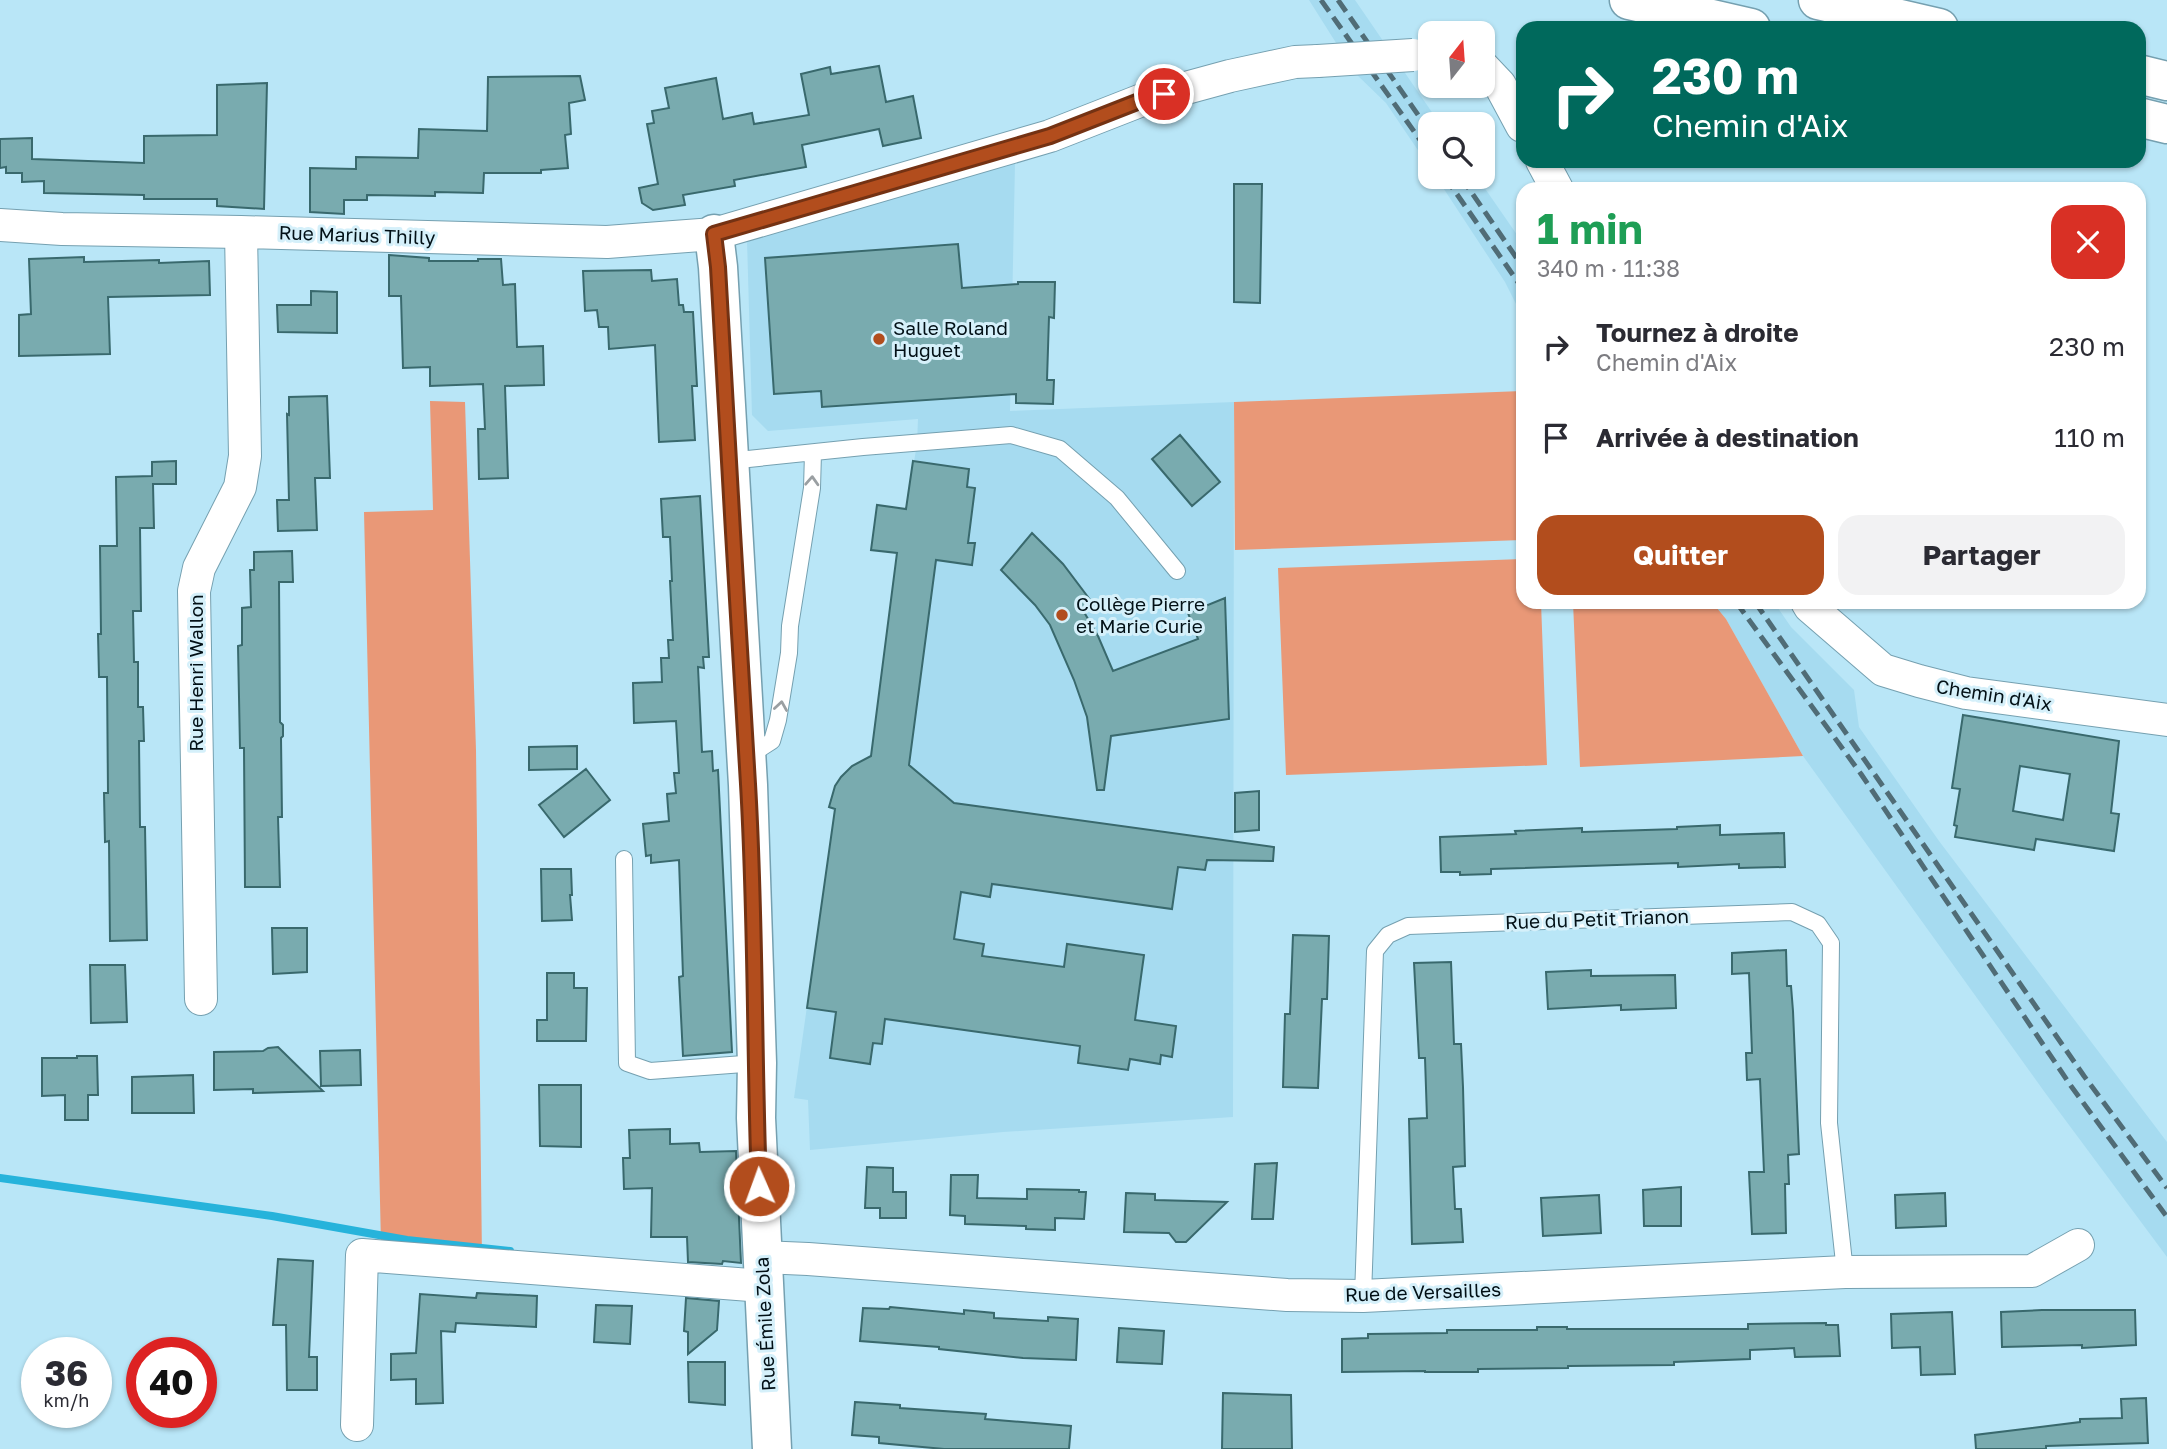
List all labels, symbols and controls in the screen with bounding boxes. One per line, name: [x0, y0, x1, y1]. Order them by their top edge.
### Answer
north arrow: [1418, 21, 1494, 98]
map controls: [1418, 21, 1495, 189]
text: 230 m: [1652, 46, 1799, 105]
icon: right: [1537, 49, 1628, 140]
pin: [1134, 64, 1194, 124]
icon: arrive: [1145, 75, 1183, 113]
text: Chemin d'Aix: [1652, 106, 1848, 144]
button: search: [1418, 112, 1495, 189]
text: 1 min: [1537, 203, 1643, 253]
button: close: [2051, 205, 2125, 279]
street label: Rue Marius Thilly: [278, 220, 436, 249]
text: 340 m · 11:38: [1537, 254, 1680, 282]
place label: Salle Roland Huguet: [893, 316, 1008, 361]
text: Tournez à droite: [1596, 317, 1799, 348]
icon: right: [1537, 328, 1575, 366]
marker: Salle Roland Huguet: [871, 331, 887, 347]
text: 230 m: [2049, 331, 2125, 362]
text: Chemin d'Aix: [1596, 348, 1737, 376]
icon: arrive: [1537, 419, 1575, 457]
text: Arrivée à destination: [1596, 422, 1859, 453]
text: 110 m: [2054, 422, 2125, 453]
one-way arrow: [804, 475, 819, 486]
button: Quitter: [1537, 515, 1824, 595]
button: Partager: [1838, 515, 2125, 595]
place label: Collège Pierre et Marie Curie: [1076, 592, 1205, 637]
street label: Rue Henri Wallon: [184, 594, 207, 752]
marker: Collège Pierre et Marie Curie: [1054, 607, 1070, 623]
street label: Chemin d'Aix: [1935, 674, 2053, 715]
one-way arrow: [773, 700, 788, 712]
street label: Rue du Petit Trianon: [1505, 904, 1689, 933]
position arrow: [722, 1149, 796, 1223]
street label: Rue Émile Zola: [750, 1256, 779, 1392]
street label: Rue de Versailles: [1345, 1277, 1501, 1306]
speed limit sign: 40: [126, 1337, 217, 1428]
text: 36: [45, 1352, 88, 1394]
text: km/h: [44, 1389, 89, 1411]

